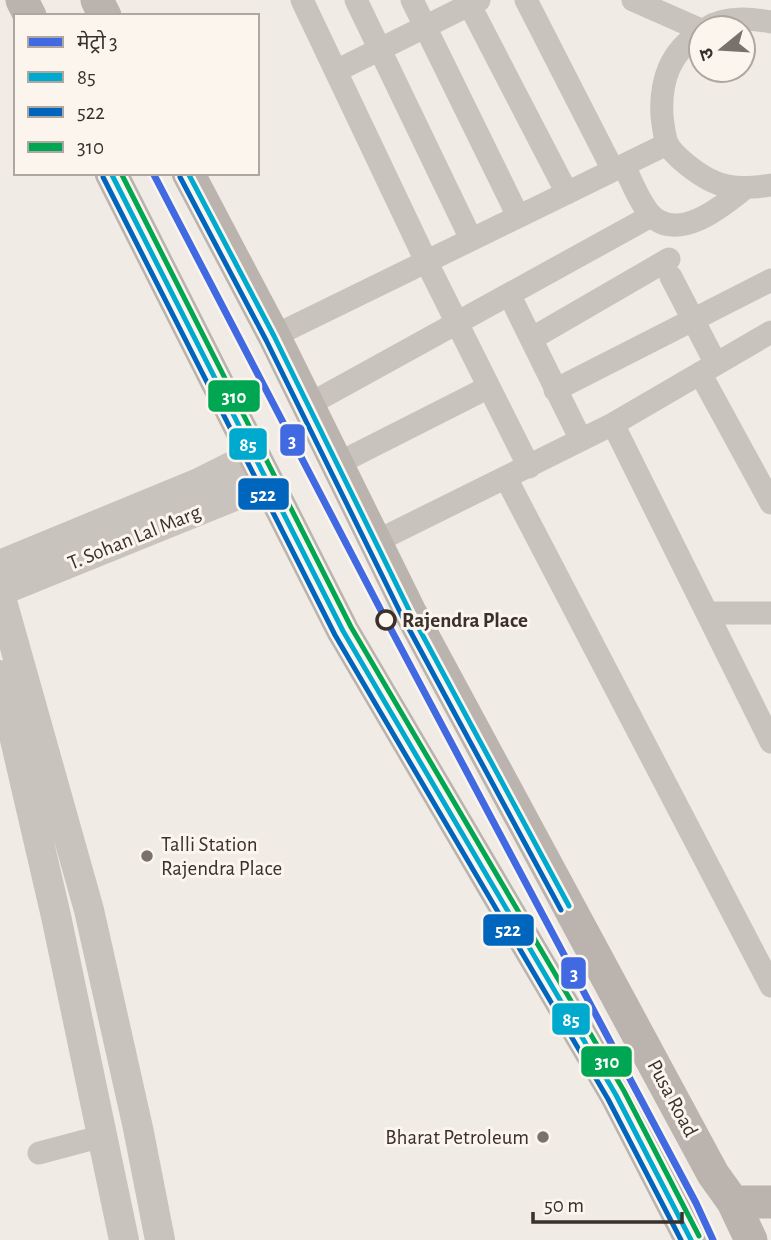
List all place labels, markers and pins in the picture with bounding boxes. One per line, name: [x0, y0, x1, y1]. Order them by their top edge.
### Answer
marker: Rajendra Place: [376, 610, 396, 630]
place label: Rajendra Place: [402, 610, 528, 631]
place label: Talli Station Rajendra Place: [161, 834, 282, 879]
marker: Talli Station Rajendra Place: [139, 848, 155, 864]
place label: Bharat Petroleum: [385, 1127, 529, 1148]
marker: Bharat Petroleum: [535, 1129, 551, 1145]

